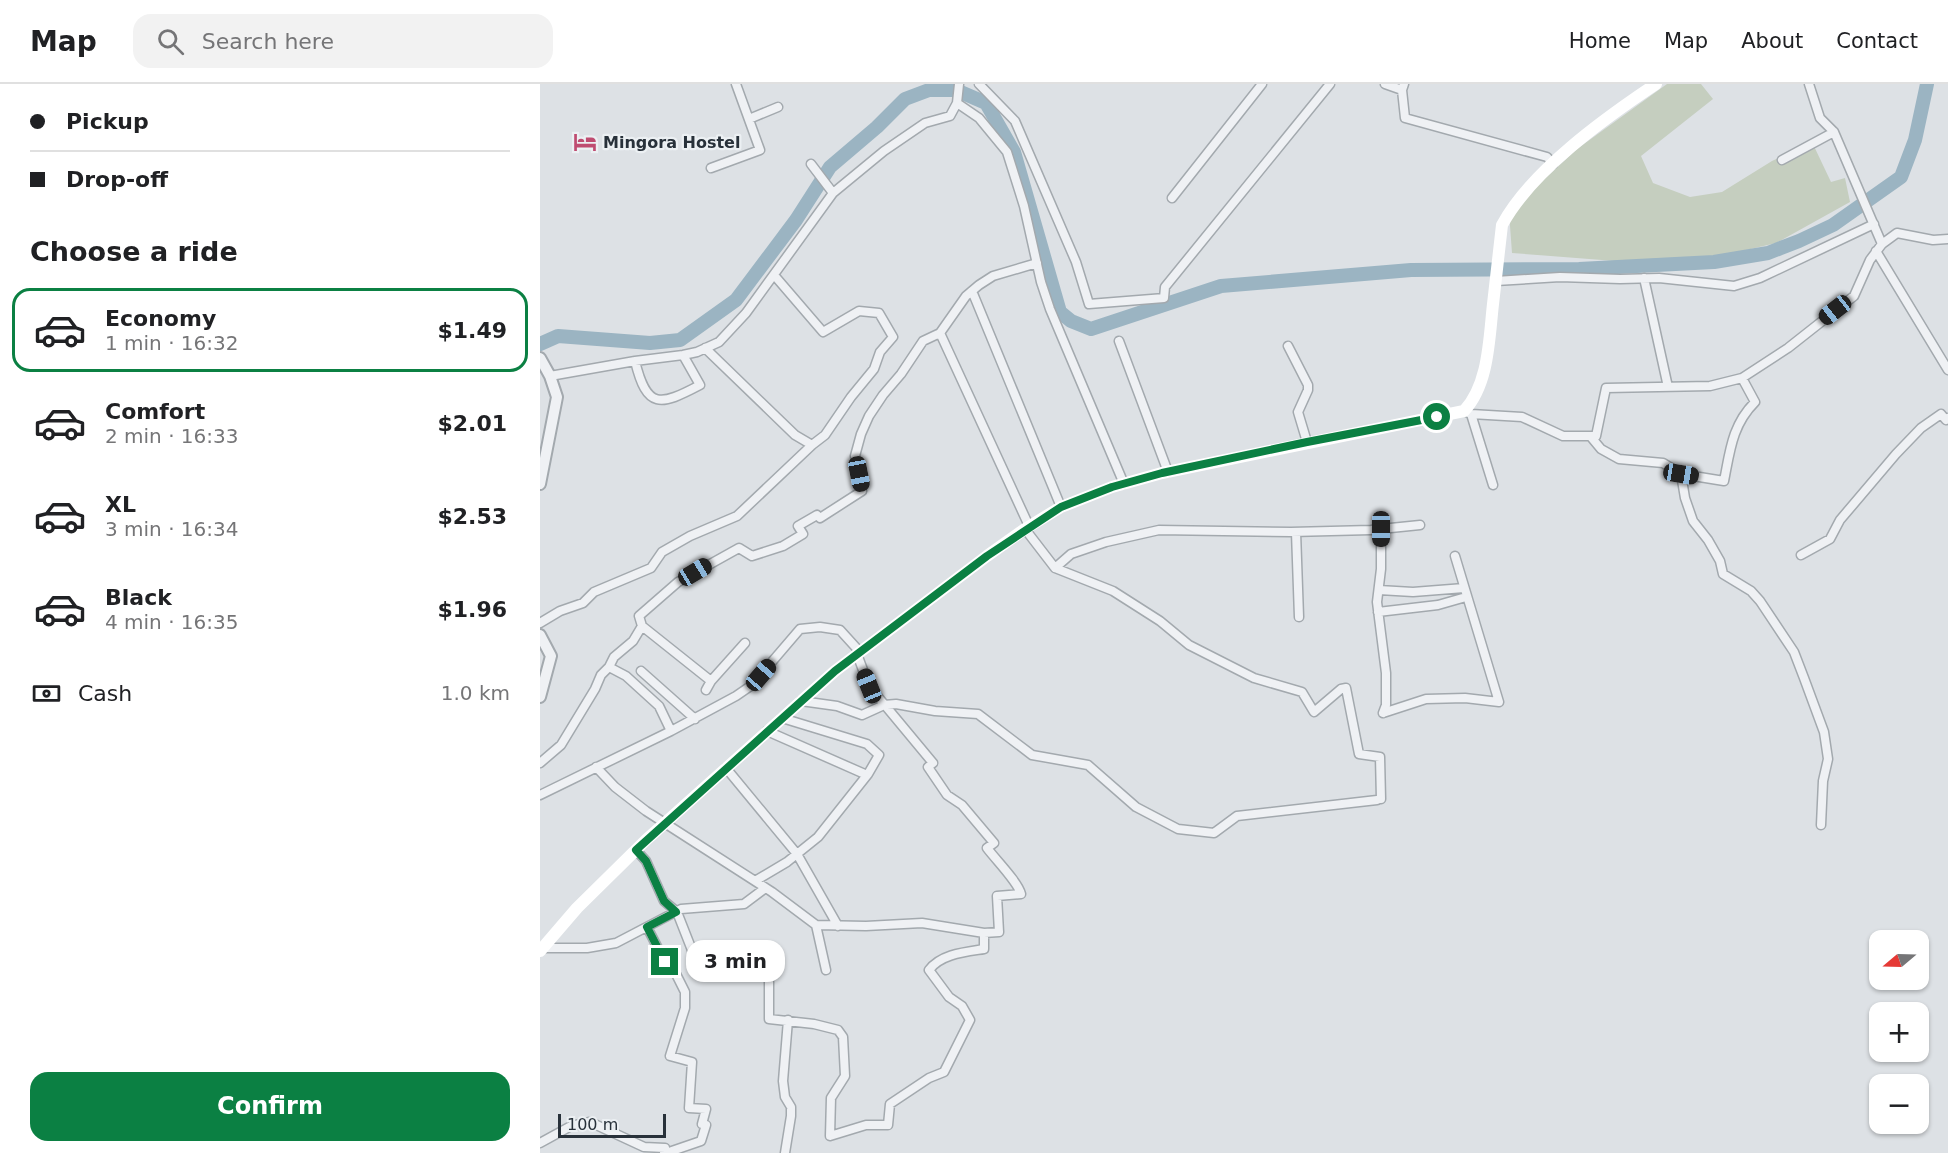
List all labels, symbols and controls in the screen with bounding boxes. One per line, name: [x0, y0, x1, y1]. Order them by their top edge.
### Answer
search box: [133, 14, 553, 68]
text: Map: [30, 25, 97, 58]
icon: search: [154, 25, 187, 58]
text: Search here: [202, 29, 334, 54]
text: Home: [1569, 29, 1631, 53]
text: Map: [1664, 29, 1708, 53]
text: About: [1741, 29, 1803, 53]
text: Contact: [1836, 29, 1918, 53]
text: Pickup: [66, 109, 149, 134]
hotel icon: Mingora Hostel: [572, 129, 598, 155]
place label: Mingora Hostel: [603, 133, 740, 152]
text: Drop-off: [66, 167, 168, 192]
text: Choose a ride: [30, 236, 238, 267]
car: [1815, 292, 1855, 328]
icon: car: [33, 303, 87, 357]
text: Economy: [105, 306, 216, 331]
text: $1.49: [437, 318, 507, 343]
text: 1 min · 16:32: [105, 331, 239, 355]
icon: car: [33, 396, 87, 450]
text: Comfort: [105, 399, 205, 424]
route start: [1423, 403, 1450, 430]
text: $2.01: [437, 411, 507, 436]
text: 2 min · 16:33: [105, 424, 239, 448]
car: [847, 455, 871, 493]
car: [1662, 462, 1700, 486]
icon: car: [33, 489, 87, 543]
text: XL: [105, 492, 136, 517]
text: $2.53: [437, 504, 507, 529]
car: [1372, 511, 1390, 547]
text: 3 min · 16:34: [105, 517, 239, 541]
car: [675, 555, 715, 589]
icon: car: [33, 582, 87, 636]
text: Black: [105, 585, 172, 610]
text: $1.96: [437, 597, 507, 622]
text: 4 min · 16:35: [105, 610, 239, 634]
car: [742, 656, 780, 694]
car: [854, 666, 884, 706]
icon: cash: [30, 677, 63, 710]
text: Cash: [78, 681, 132, 706]
text: 1.0 km: [441, 681, 510, 705]
north arrow: [1869, 930, 1929, 990]
map controls: [1869, 930, 1929, 1134]
callout: 3 min: [686, 941, 785, 983]
route end: [651, 948, 678, 975]
text: 3 min: [704, 949, 767, 973]
button: +: [1869, 1002, 1929, 1062]
button: Confirm: [30, 1072, 510, 1141]
button: −: [1869, 1074, 1929, 1134]
scale bar: [558, 1111, 666, 1138]
text: 100 m: [567, 1115, 618, 1134]

